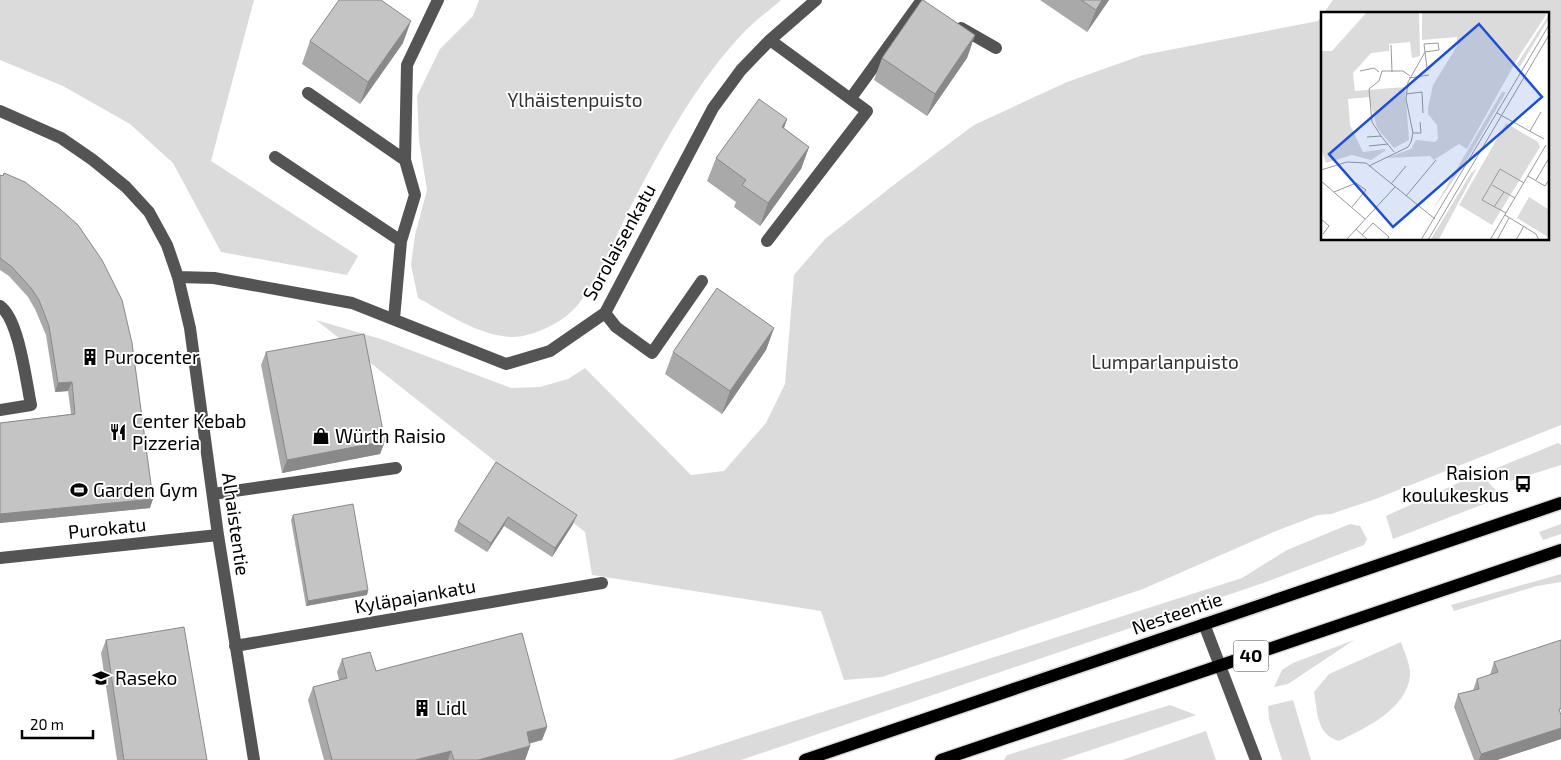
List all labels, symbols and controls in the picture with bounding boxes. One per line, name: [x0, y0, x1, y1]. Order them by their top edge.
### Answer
inset map: [1321, 12, 1548, 240]
park label: Ylhäistenpuisto: [507, 88, 643, 111]
street label: Sorolaisenkatu: [577, 180, 660, 304]
place label: Purocenter: [104, 345, 200, 368]
building icon: Purocenter: [80, 347, 100, 367]
park label: Lumparlanpuisto: [1091, 350, 1239, 373]
place label: Center Kebab Pizzeria: [132, 409, 246, 454]
restaurant icon: Center Kebab Pizzeria: [108, 422, 128, 442]
place label: Würth Raisio: [335, 424, 446, 447]
shop icon: Würth Raisio: [311, 426, 331, 446]
place label: Raision koulukeskus: [1402, 461, 1509, 506]
street label: Alhaistentie: [218, 471, 255, 577]
bus stop icon: Raision koulukeskus: [1513, 474, 1533, 494]
place label: Garden Gym: [93, 478, 198, 501]
sports icon: Garden Gym: [69, 480, 89, 500]
street label: Purokatu: [67, 512, 147, 543]
street label: Kyläpajankatu: [353, 574, 477, 617]
street label: Nesteentie: [1129, 586, 1225, 639]
road number: 40: [1234, 640, 1268, 671]
place label: Raseko: [115, 666, 177, 689]
school or university icon: Raseko: [91, 668, 111, 688]
place label: Lidl: [436, 696, 467, 719]
building icon: Lidl: [412, 698, 432, 718]
scale bar: [22, 708, 94, 740]
text: 20 m: [30, 715, 64, 733]

